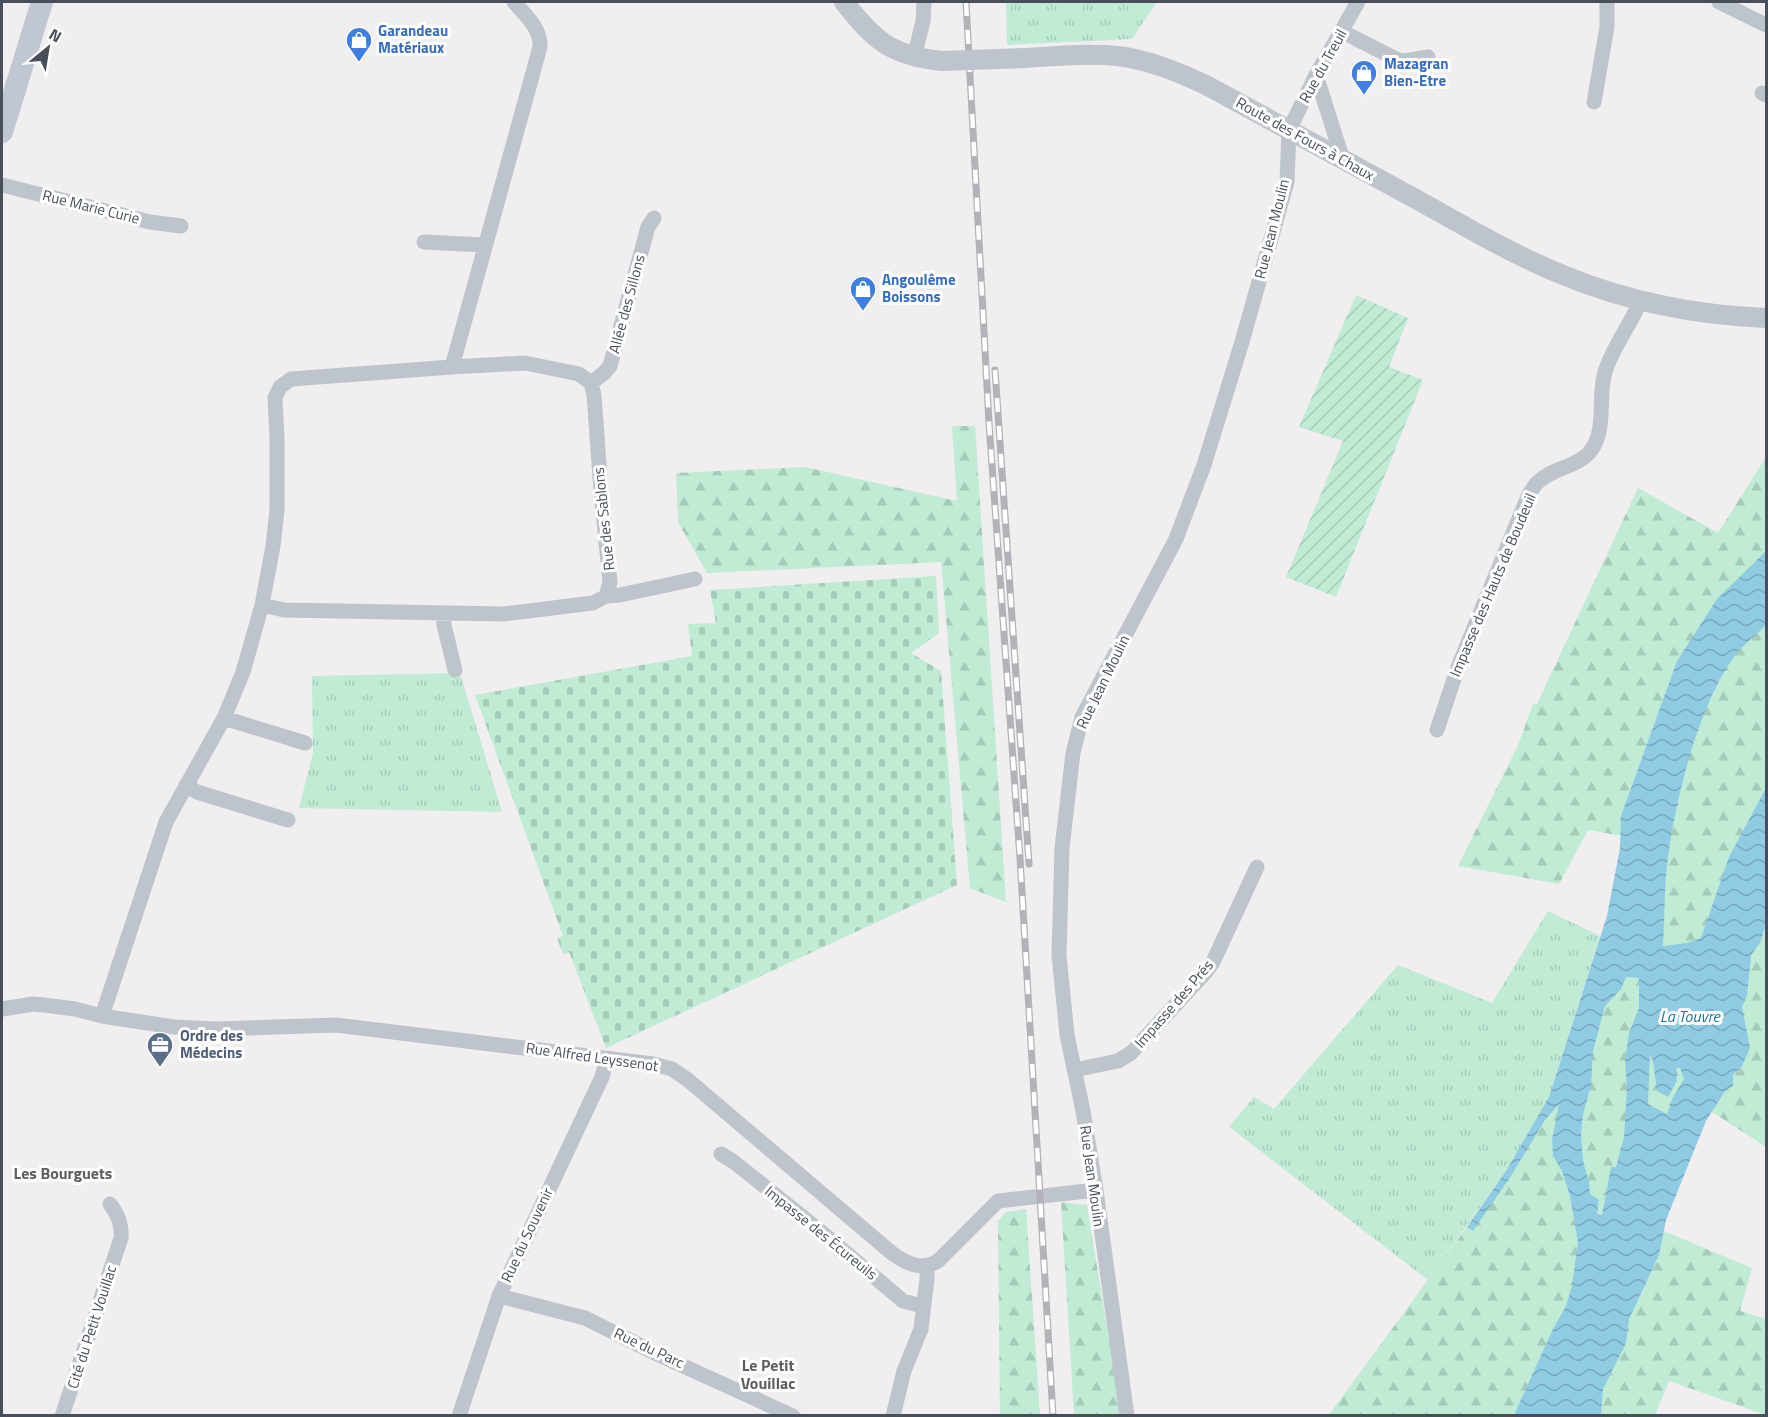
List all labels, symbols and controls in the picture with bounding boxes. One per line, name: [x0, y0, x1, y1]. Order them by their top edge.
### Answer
north arrow: [18, 18, 78, 78]
place label: Garandeau Matériaux: [378, 19, 448, 59]
text: N: [45, 22, 66, 48]
shop icon: Garandeau Matériaux: [344, 25, 374, 63]
street label: Rue du Treuil: [1293, 25, 1352, 107]
place label: Mazagran Bien-Etre: [1384, 52, 1449, 92]
shop icon: Mazagran Bien-Etre: [1349, 58, 1379, 96]
street label: Route des Fours à Chaux: [1232, 91, 1379, 186]
street label: Rue Jean Moulin: [1248, 177, 1295, 281]
street label: Rue Marie Curie: [40, 183, 142, 230]
street label: Allée des Sillons: [602, 252, 651, 356]
place label: Angoulême Boissons: [882, 268, 956, 308]
shop icon: Angoulême Boissons: [848, 274, 878, 312]
street label: Rue des Sablons: [587, 466, 620, 572]
street label: Impasse des Hauts de Boudeuil: [1443, 489, 1542, 680]
street label: Rue Jean Moulin: [1070, 631, 1135, 733]
street label: Impasse des Prés: [1129, 954, 1219, 1053]
water label: La Touvre: [1660, 1004, 1722, 1028]
place label: Ordre des Médecins: [180, 1024, 243, 1064]
office icon: Ordre des Médecins: [145, 1030, 175, 1068]
street label: Rue Alfred Leyssenot: [524, 1036, 661, 1077]
street label: Rue Jean Moulin: [1074, 1124, 1111, 1228]
district label: Les Bourguets: [14, 1161, 112, 1185]
street label: Impasse des Écureuils: [760, 1180, 883, 1285]
street label: Rue du Souvenir: [494, 1184, 559, 1286]
street label: Cité du Petit Vouillac: [61, 1262, 122, 1392]
street label: Rue du Parc: [610, 1321, 688, 1374]
district label: Le Petit Vouillac: [741, 1353, 795, 1395]

